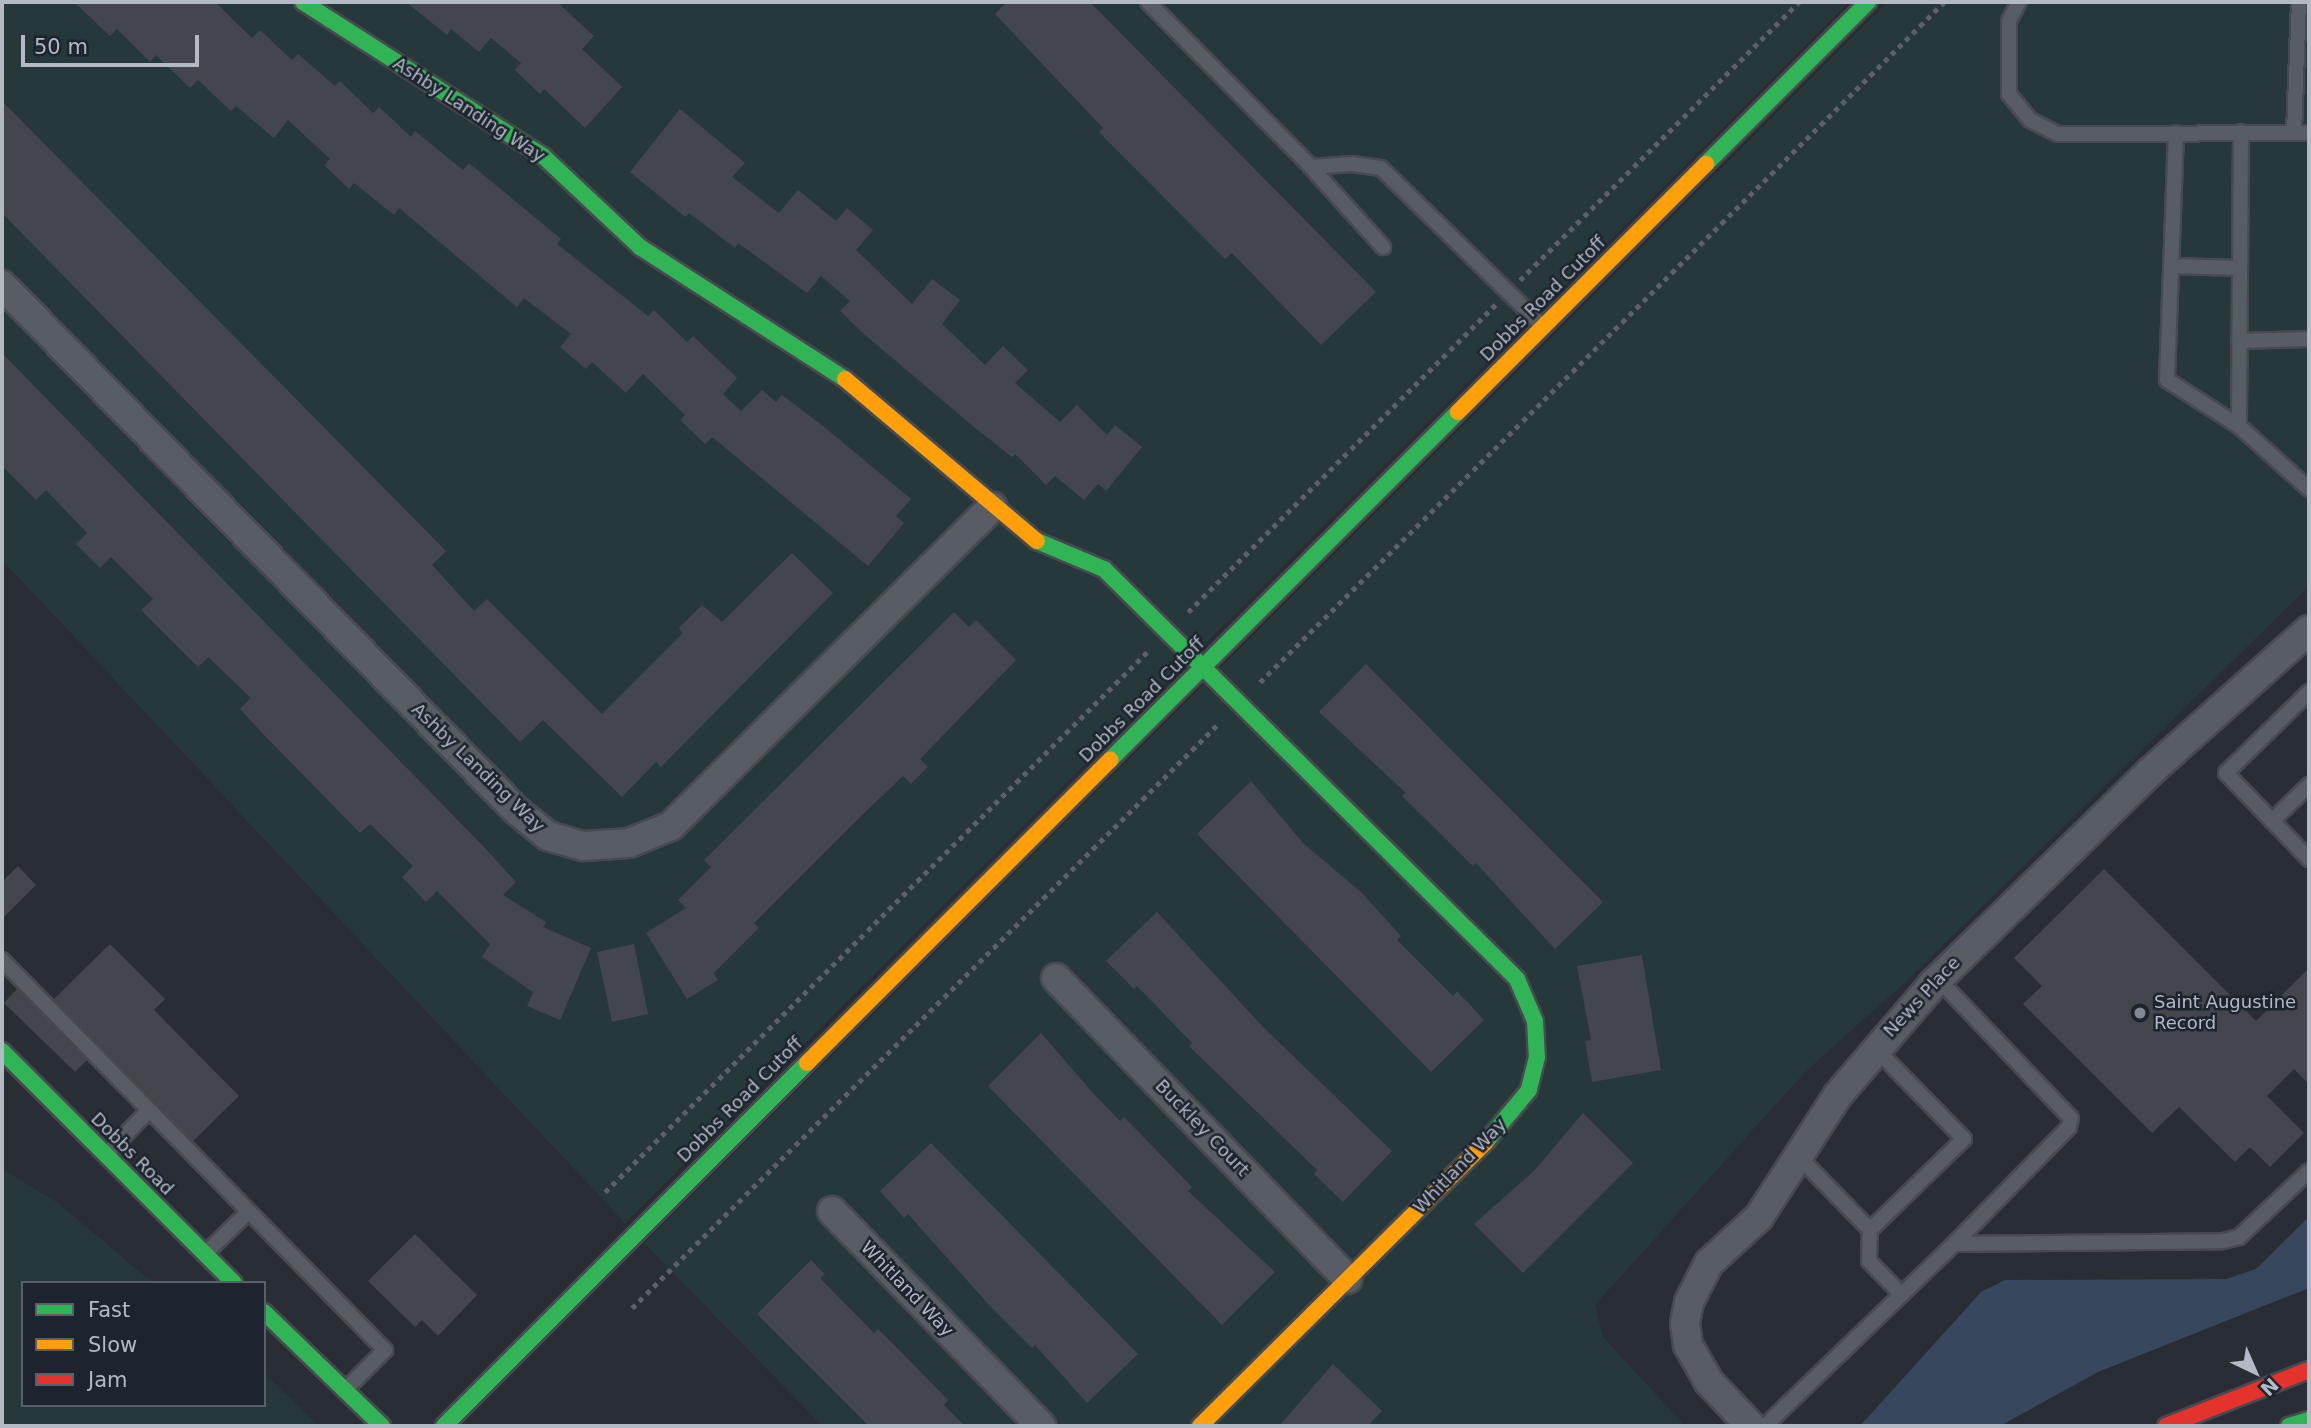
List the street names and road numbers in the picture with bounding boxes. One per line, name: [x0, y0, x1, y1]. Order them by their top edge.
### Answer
street label: Ashby Landing Way: [389, 53, 549, 167]
street label: Dobbs Road Cutoff: [1476, 232, 1610, 366]
street label: Dobbs Road Cutoff: [1075, 633, 1209, 767]
street label: Ashby Landing Way: [407, 699, 549, 837]
street label: News Place: [1879, 952, 1965, 1042]
street label: Dobbs Road Cutoff: [673, 1033, 807, 1167]
street label: Buckley Court: [1150, 1075, 1254, 1181]
street label: Dobbs Road: [86, 1108, 178, 1200]
street label: Whitland Way: [1409, 1114, 1511, 1218]
street label: Whitland Way: [856, 1237, 958, 1341]

